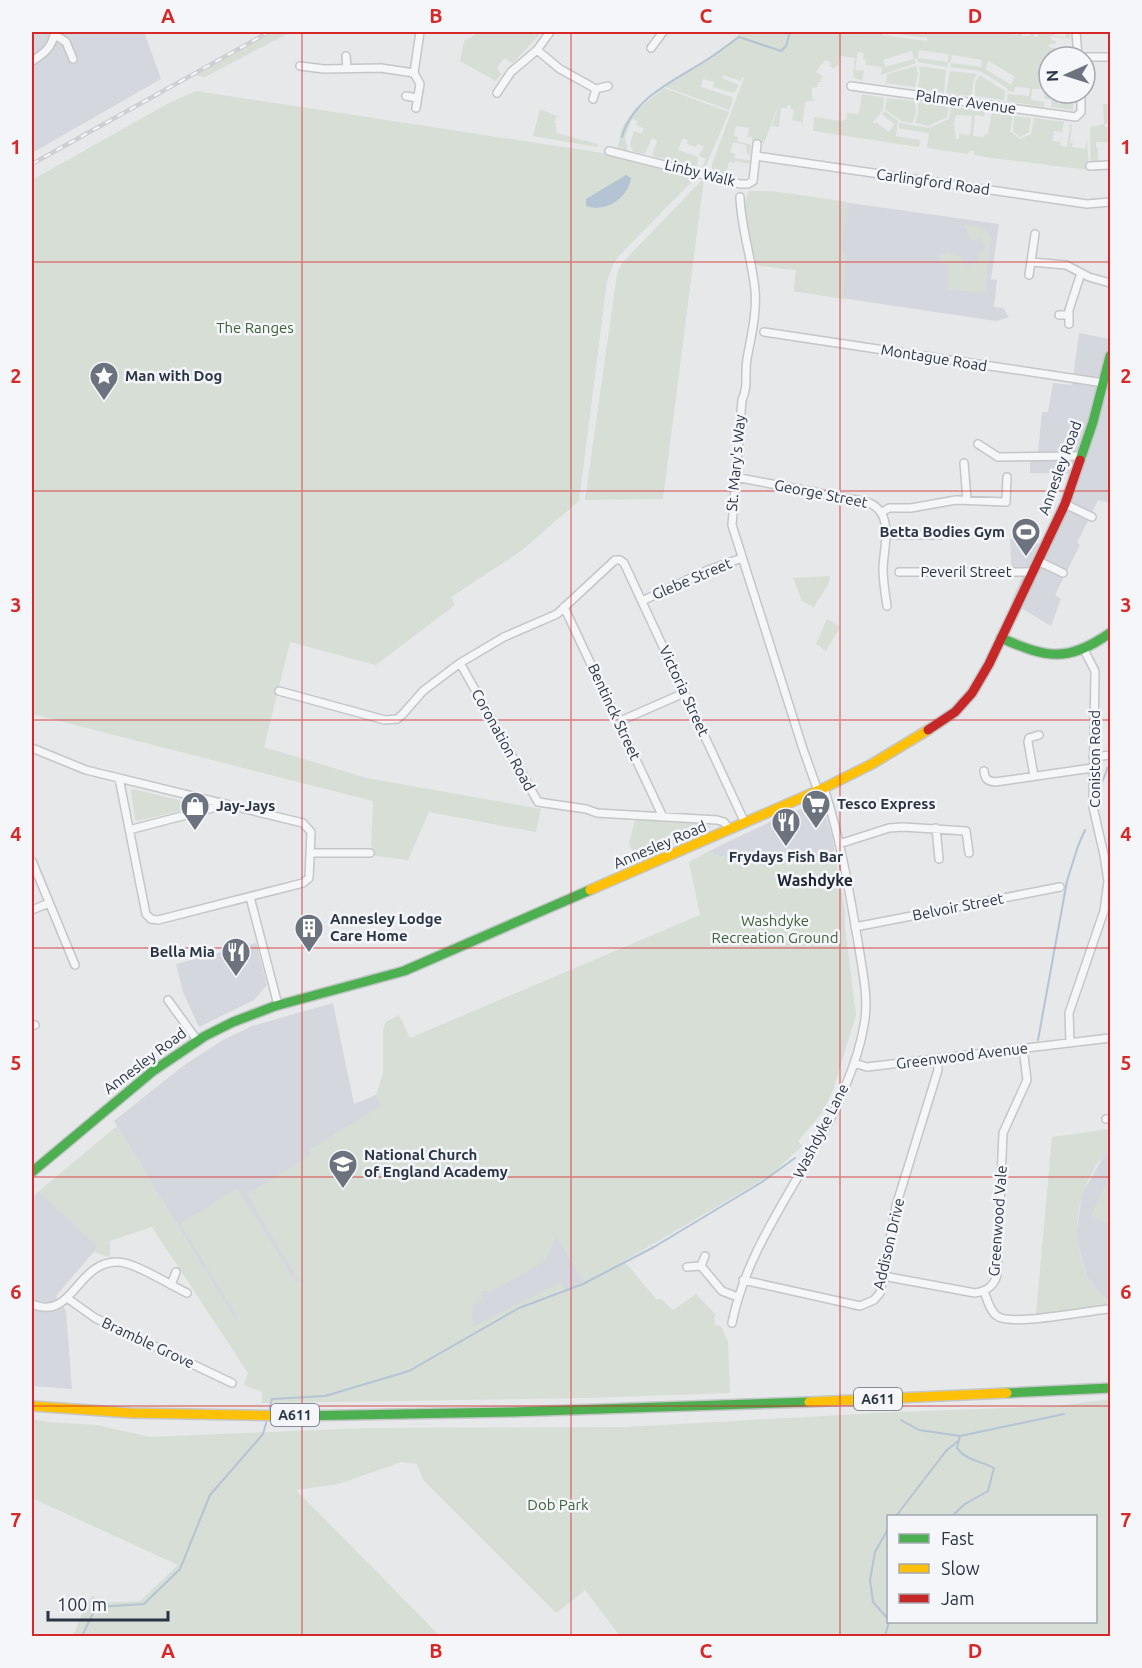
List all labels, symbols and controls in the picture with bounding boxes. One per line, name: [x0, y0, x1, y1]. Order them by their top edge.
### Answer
text: A: [161, 4, 175, 27]
text: B: [429, 4, 443, 27]
text: C: [700, 4, 713, 27]
text: D: [968, 4, 982, 27]
north arrow: [1037, 45, 1097, 105]
text: N: [1043, 69, 1061, 82]
street label: Palmer Avenue: [915, 86, 1017, 117]
text: 1: [10, 135, 22, 158]
text: 1: [1120, 135, 1132, 158]
street label: Linby Walk: [663, 156, 738, 190]
street label: Carlingford Road: [875, 165, 991, 198]
park label: The Ranges: [216, 319, 294, 336]
street label: Montague Road: [880, 341, 988, 374]
place icon: Man with Dog: [88, 360, 120, 402]
text: 2: [10, 364, 22, 387]
text: 2: [1120, 364, 1132, 387]
place label: Man with Dog: [125, 367, 222, 384]
street label: St. Mary's Way: [723, 414, 748, 512]
street label: Annesley Road: [1035, 418, 1084, 517]
street label: George Street: [773, 476, 869, 511]
sports icon: Betta Bodies Gym: [1010, 516, 1042, 558]
place label: Betta Bodies Gym: [879, 523, 1005, 540]
street label: Glebe Street: [650, 554, 734, 603]
street label: Peveril Street: [920, 563, 1012, 580]
text: 3: [10, 593, 22, 616]
text: 3: [1120, 593, 1132, 616]
street label: Victoria Street: [656, 643, 713, 739]
street label: Bentinck Street: [585, 661, 644, 763]
street label: Coronation Road: [468, 686, 538, 794]
street label: Coniston Road: [1086, 710, 1103, 808]
supermarket icon: Tesco Express: [800, 788, 832, 830]
shop icon: Jay-Jays: [179, 790, 211, 832]
place label: Tesco Express: [837, 795, 936, 812]
place label: Jay-Jays: [216, 797, 275, 814]
restaurant icon: Frydays Fish Bar: [770, 806, 802, 848]
street label: Annesley Road: [611, 817, 709, 872]
text: 4: [10, 822, 22, 845]
text: 4: [1120, 822, 1132, 845]
place label: Frydays Fish Bar: [729, 848, 844, 865]
district label: Washdyke: [777, 871, 853, 889]
street label: Belvoir Street: [911, 889, 1005, 924]
place label: Annesley Lodge Care Home: [330, 910, 442, 944]
building icon: Annesley Lodge Care Home: [293, 912, 325, 954]
park label: Washdyke Recreation Ground: [712, 912, 838, 946]
restaurant icon: Bella Mia: [220, 936, 252, 978]
place label: Bella Mia: [150, 943, 215, 960]
street label: Annesley Road: [100, 1024, 189, 1097]
street label: Greenwood Avenue: [895, 1039, 1029, 1072]
text: 5: [10, 1051, 22, 1074]
text: 5: [1120, 1051, 1132, 1074]
street label: Washdyke Lane: [789, 1081, 852, 1181]
place label: National Church of England Academy: [364, 1146, 508, 1180]
school or university icon: National Church of England Academy: [327, 1148, 359, 1190]
street label: Greenwood Vale: [985, 1165, 1010, 1277]
street label: Addison Drive: [870, 1196, 907, 1291]
text: 6: [10, 1280, 22, 1303]
text: 6: [1120, 1280, 1132, 1303]
street label: Bramble Grove: [99, 1314, 197, 1371]
road number: A611: [854, 1388, 902, 1410]
road number: A611: [271, 1404, 319, 1426]
park label: Dob Park: [527, 1496, 589, 1513]
text: 7: [10, 1508, 22, 1531]
text: 7: [1120, 1508, 1132, 1531]
legend: [887, 1515, 1097, 1623]
text: Fast: [941, 1528, 974, 1548]
text: Slow: [941, 1558, 980, 1578]
scale bar: [48, 1584, 168, 1622]
text: Jam: [941, 1588, 975, 1608]
text: 100 m: [57, 1594, 107, 1614]
text: A: [161, 1639, 175, 1662]
text: B: [429, 1639, 443, 1662]
text: C: [700, 1639, 713, 1662]
text: D: [968, 1639, 982, 1662]

